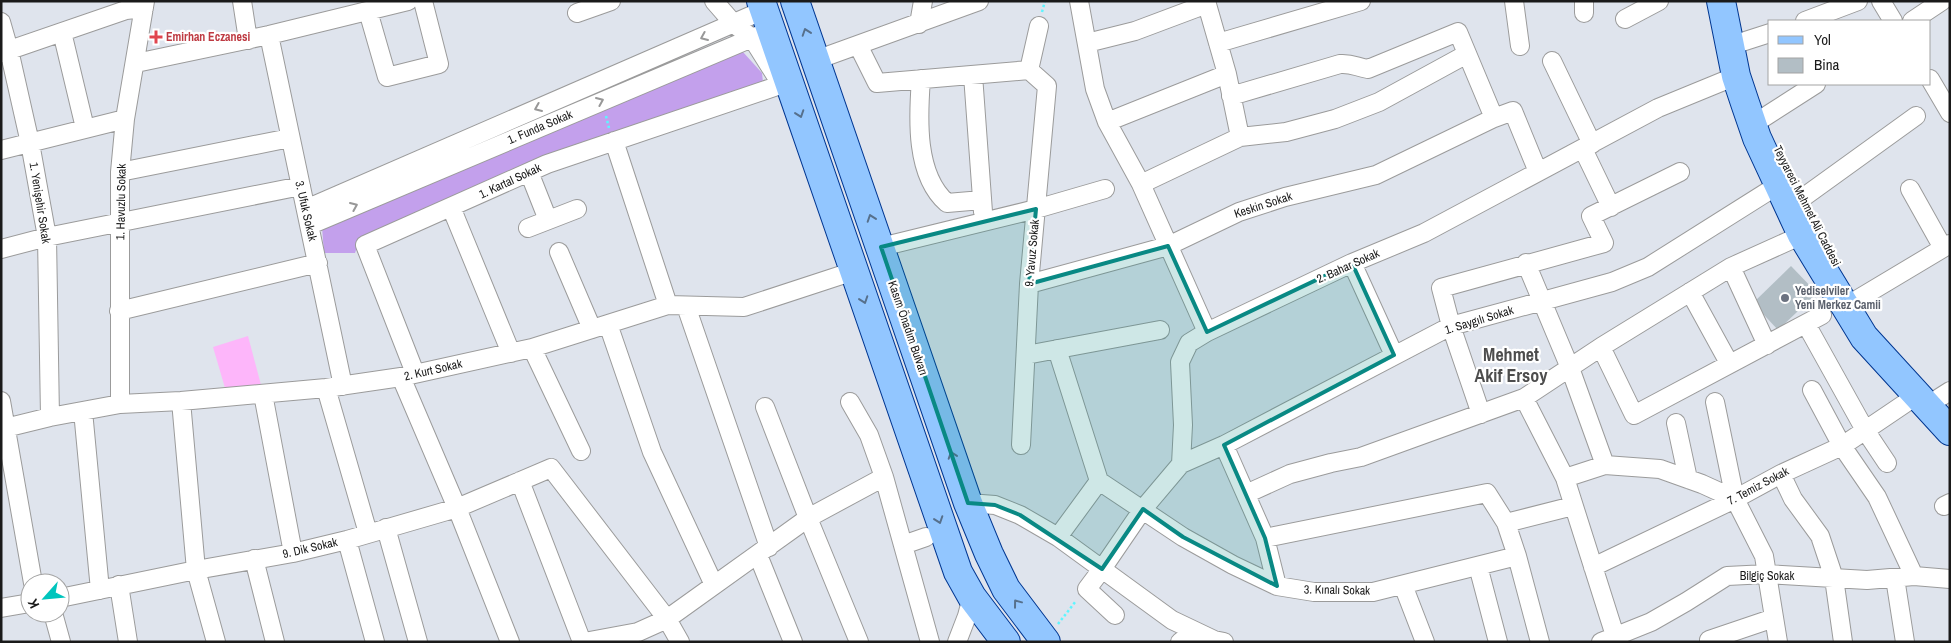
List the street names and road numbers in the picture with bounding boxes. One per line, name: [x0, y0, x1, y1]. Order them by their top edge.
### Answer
street label: 1. Funda Sokak: [505, 106, 575, 148]
street label: Teyyareci Mehmet Ali Caddesi: [1770, 143, 1844, 269]
street label: 1. Kartal Sokak: [476, 160, 544, 202]
street label: 1. Yenişehir Sokak: [26, 161, 54, 245]
street label: 1. Havuzlu Sokak: [112, 164, 130, 240]
street label: 3. Ufuk Sokak: [291, 179, 321, 243]
street label: Keskin Sokak: [1232, 188, 1294, 222]
street label: 9. Yavuz Sokak: [1021, 219, 1043, 287]
street label: 2. Bahar Sokak: [1314, 245, 1382, 287]
street label: Kasım Önadım Bulvarı: [884, 278, 933, 377]
street label: 1. Saygılı Sokak: [1443, 302, 1515, 338]
street label: 2. Kurt Sokak: [402, 356, 464, 384]
street label: 7. Temiz Sokak: [1725, 463, 1791, 509]
street label: 9. Dik Sokak: [281, 534, 339, 562]
street label: Bilgiç Sokak: [1740, 568, 1794, 584]
street label: 3. Kınalı Sokak: [1304, 581, 1370, 599]

